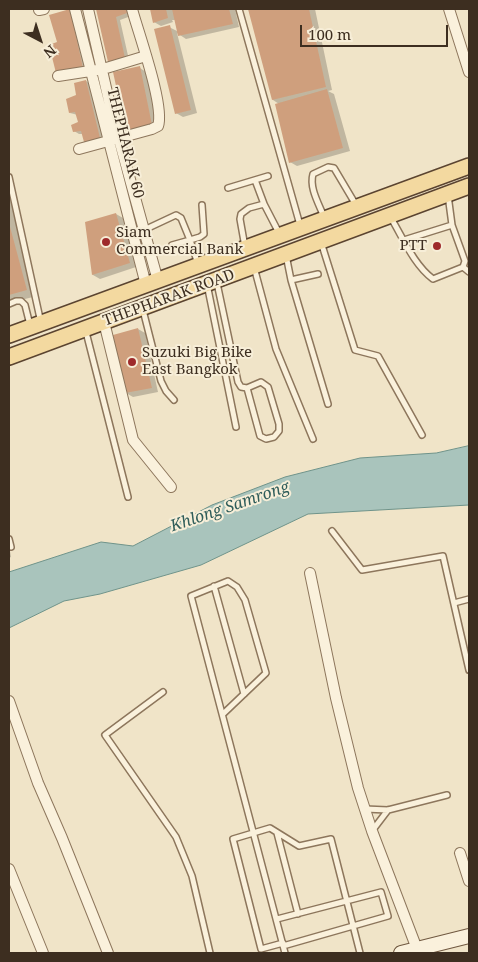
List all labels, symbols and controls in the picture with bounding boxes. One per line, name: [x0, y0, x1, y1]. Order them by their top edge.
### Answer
north arrow: [15, 15, 65, 65]
scale bar: [303, 15, 450, 47]
text: 100 m: [308, 24, 351, 44]
text: N: [40, 41, 60, 63]
street label: THEPHARAK 60: [103, 86, 147, 200]
place label: Siam Commercial Bank: [116, 224, 243, 259]
marker: Siam Commercial Bank: [100, 236, 112, 248]
place label: PTT: [400, 237, 427, 255]
marker: PTT: [431, 240, 443, 252]
street label: THEPHARAK ROAD: [101, 266, 237, 330]
place label: Suzuki Big Bike East Bangkok: [142, 344, 252, 379]
marker: Suzuki Big Bike East Bangkok: [126, 356, 138, 368]
water label: Khlong Samrong: [168, 478, 292, 536]

